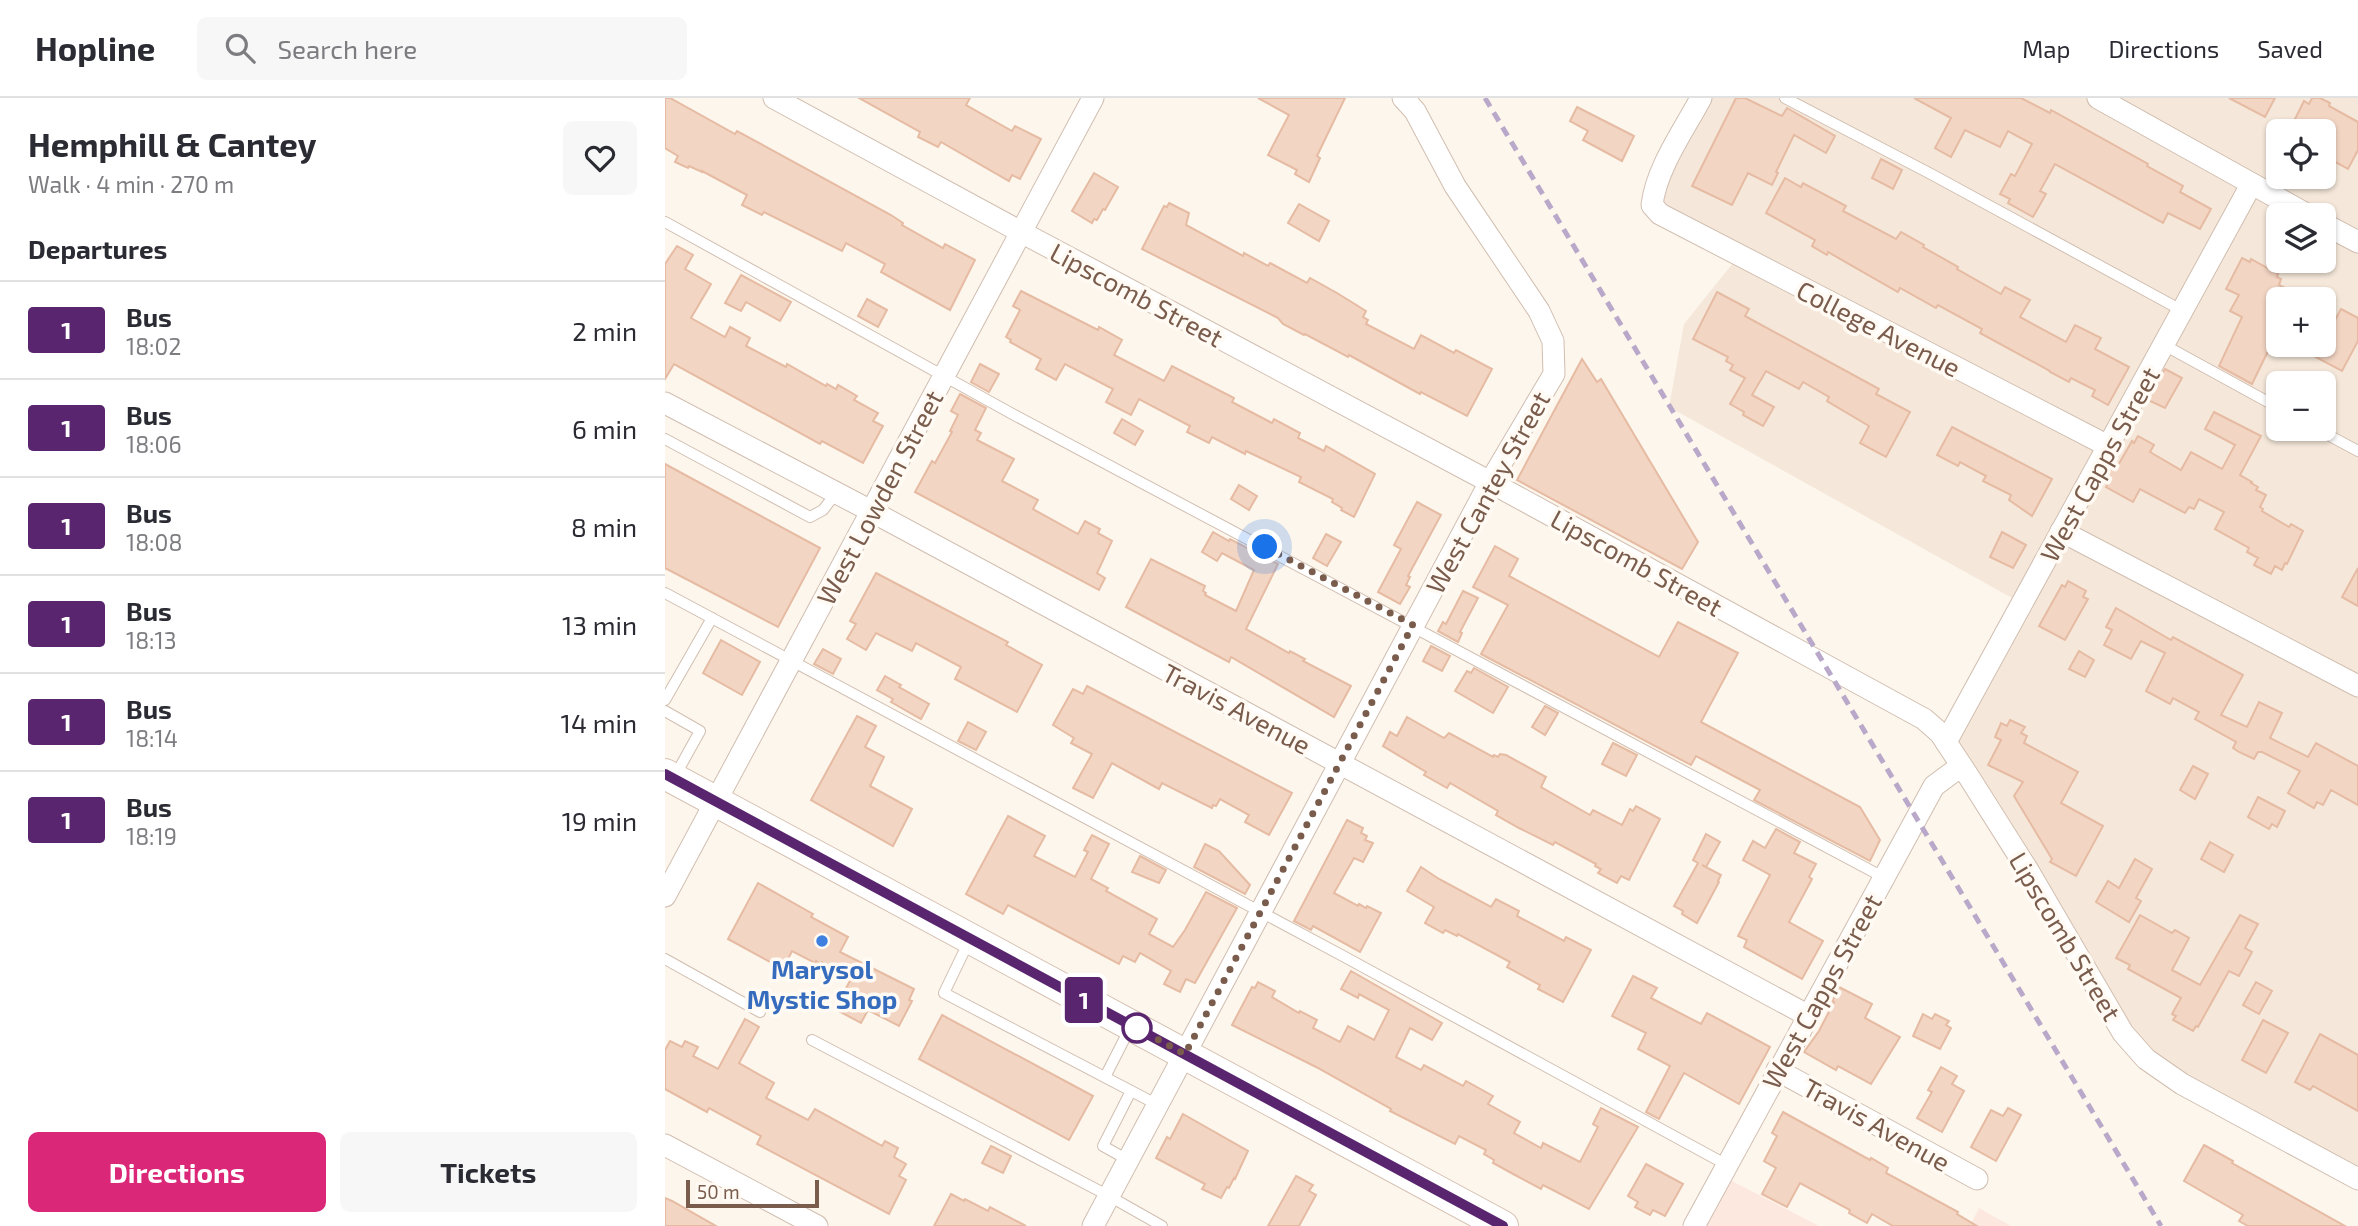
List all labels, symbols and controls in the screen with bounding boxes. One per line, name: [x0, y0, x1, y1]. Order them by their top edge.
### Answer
search box: [197, 17, 687, 80]
text: Hopline: [35, 28, 155, 68]
icon: search: [221, 29, 259, 67]
text: Search here: [277, 33, 417, 64]
text: Map: [2022, 34, 2070, 63]
text: Directions: [2108, 34, 2219, 63]
text: Saved: [2257, 34, 2323, 63]
map controls: [2266, 119, 2336, 441]
button: locate: [2266, 119, 2336, 189]
button: heart: [563, 121, 637, 195]
text: Hemphill & Cantey: [28, 124, 316, 164]
text: Walk · 4 min · 270 m: [28, 170, 234, 198]
button: layers: [2266, 203, 2336, 273]
text: Departures: [28, 233, 167, 264]
street label: Lipscomb Street: [1045, 235, 1229, 353]
street label: College Avenue: [1792, 273, 1966, 383]
button: +: [2266, 287, 2336, 357]
text: Bus: [126, 301, 172, 332]
text: 1: [61, 315, 72, 344]
text: 2 min: [572, 315, 637, 346]
text: 18:02: [126, 332, 181, 360]
street label: West Capps Street: [2033, 361, 2165, 567]
button: −: [2266, 371, 2336, 441]
street label: West Lowden Street: [809, 384, 949, 610]
street label: West Cantey Street: [1419, 385, 1555, 598]
text: Bus: [126, 399, 172, 430]
text: 1: [61, 413, 72, 442]
text: 6 min: [572, 413, 637, 444]
text: 18:06: [126, 430, 182, 458]
text: Bus: [126, 497, 172, 528]
street label: Lipscomb Street: [1546, 502, 1728, 622]
text: 1: [61, 511, 72, 540]
text: 8 min: [571, 511, 637, 542]
text: 18:08: [126, 528, 182, 556]
your location: [1247, 529, 1282, 564]
text: Bus: [126, 595, 172, 626]
text: 1: [61, 609, 72, 638]
text: 13 min: [562, 609, 637, 640]
text: 18:13: [126, 626, 177, 654]
street label: Travis Avenue: [1158, 656, 1316, 760]
text: Bus: [126, 693, 172, 724]
text: 1: [61, 707, 72, 736]
text: 14 min: [561, 707, 637, 738]
text: 18:14: [126, 724, 178, 752]
text: Bus: [126, 791, 172, 822]
text: 1: [61, 805, 72, 834]
text: 19 min: [562, 805, 637, 836]
text: 18:19: [126, 822, 177, 850]
street label: Lipscomb Street: [2004, 846, 2129, 1026]
street label: West Capps Street: [1755, 888, 1887, 1094]
marker: Marysol Mystic Shop: [814, 933, 830, 949]
place label: Marysol Mystic Shop: [747, 953, 897, 1015]
line badge: 1: [1061, 977, 1107, 1023]
text: 1: [1079, 985, 1089, 1014]
unlabelled marker: [1122, 1013, 1152, 1043]
street label: Travis Avenue: [1798, 1071, 1956, 1177]
button: Directions: [28, 1132, 326, 1212]
button: Tickets: [340, 1132, 637, 1212]
scale bar: [686, 1177, 819, 1209]
text: 50 m: [697, 1180, 740, 1203]

